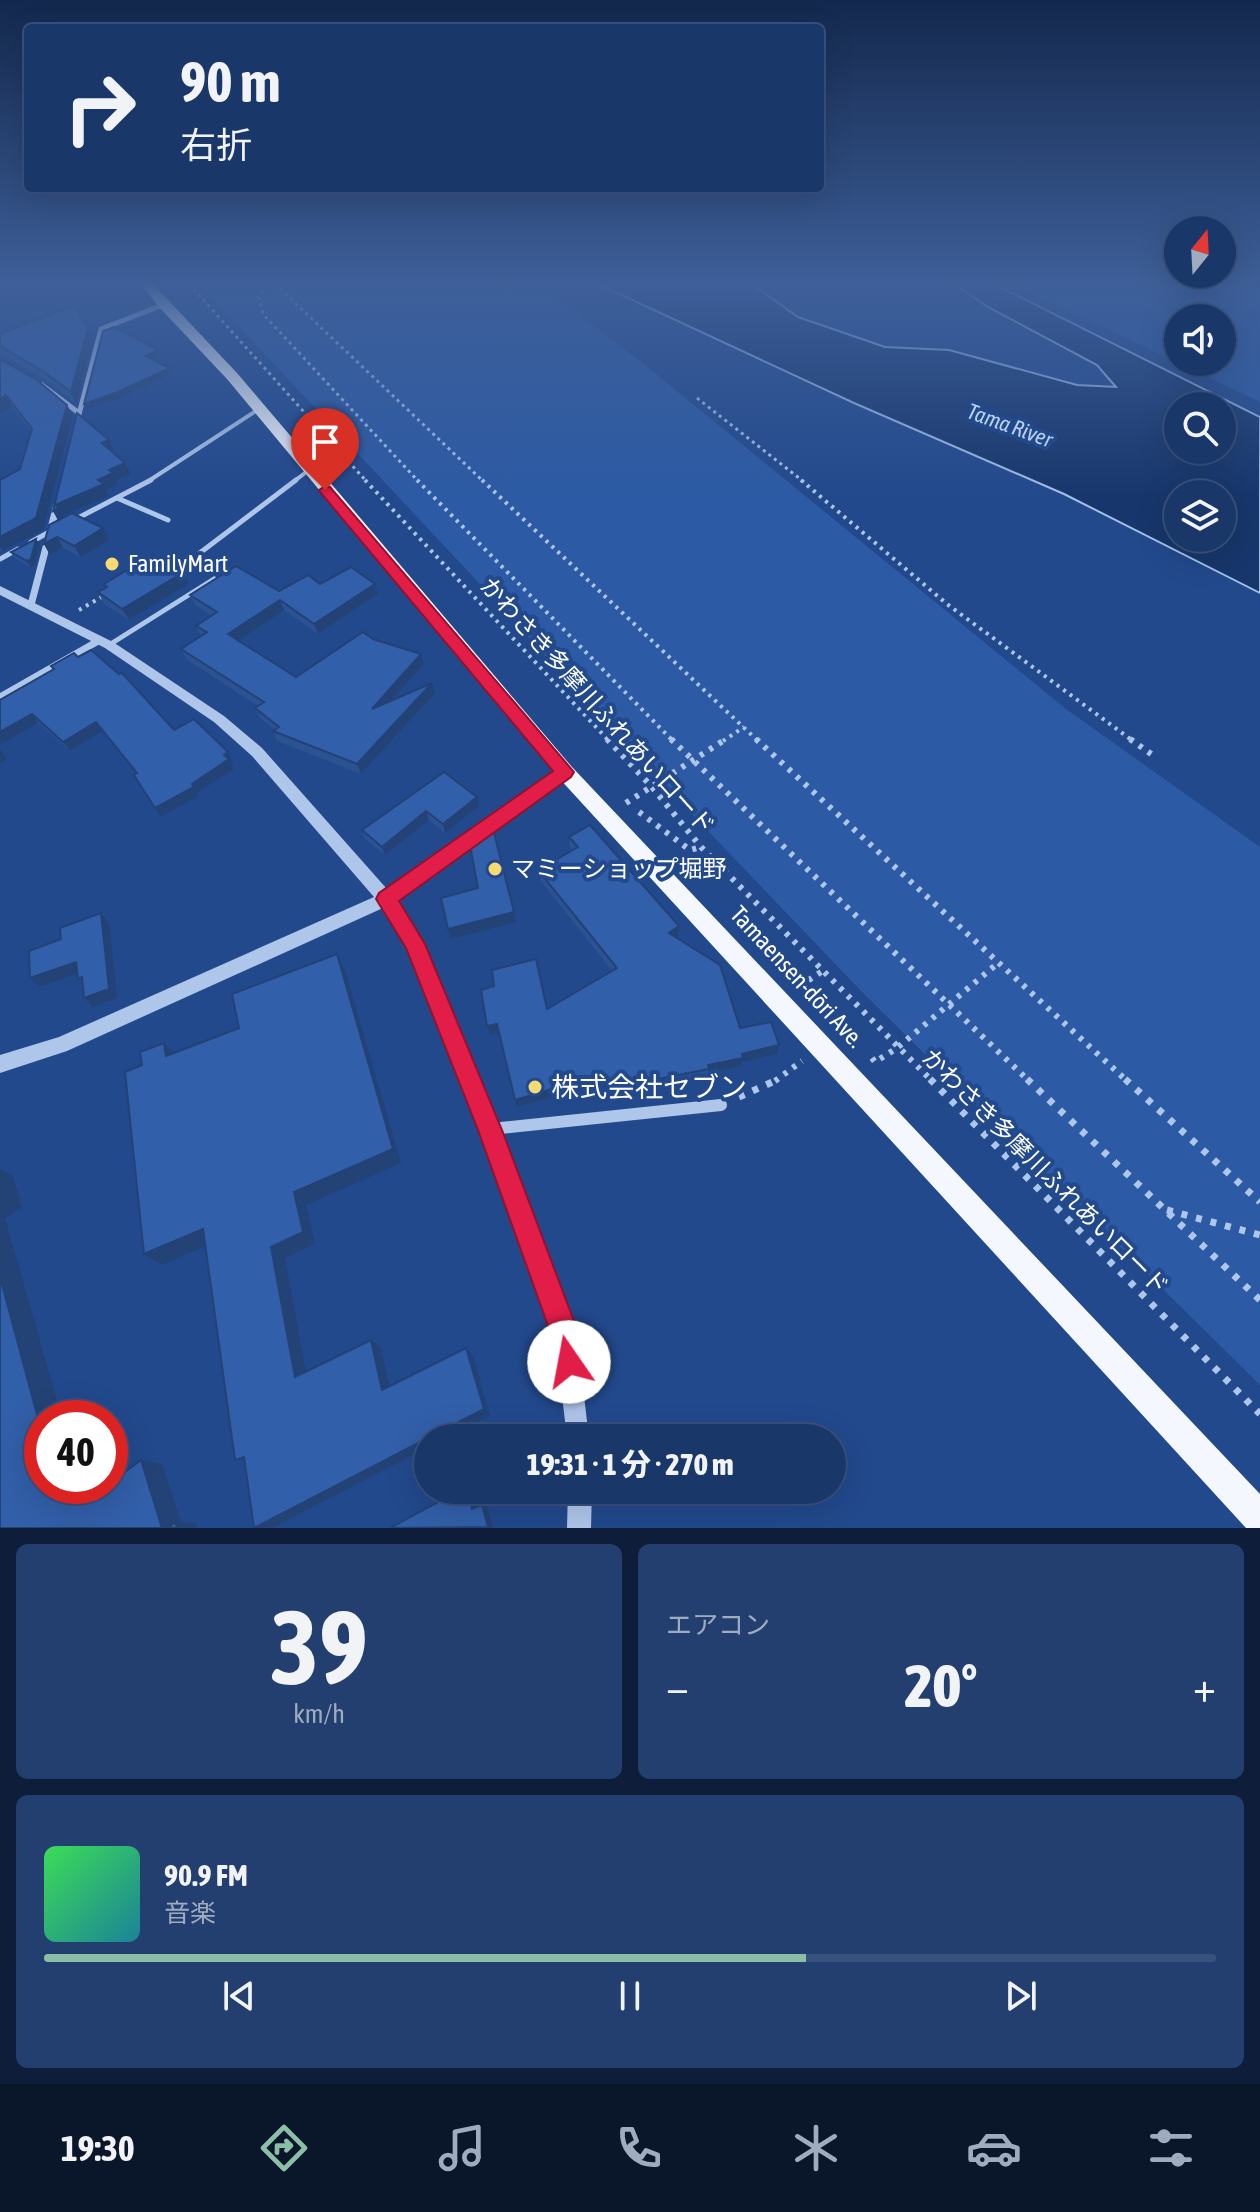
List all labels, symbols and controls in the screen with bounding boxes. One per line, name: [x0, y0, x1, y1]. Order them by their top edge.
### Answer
text: 90 m: [180, 50, 281, 114]
icon: right: [48, 56, 152, 160]
text: 右折: [180, 124, 252, 166]
north arrow: [1164, 216, 1236, 288]
map controls: [1164, 216, 1236, 552]
button: sound: [1164, 304, 1236, 376]
button: search: [1164, 392, 1236, 464]
water label: Tama River: [964, 398, 1058, 453]
pin: [291, 408, 359, 490]
icon: arrive: [303, 420, 347, 464]
button: layers: [1164, 480, 1236, 552]
place label: FamilyMart: [128, 550, 228, 577]
marker: FamilyMart: [103, 555, 121, 573]
street label: かわさき多摩川ふれあいロード: [475, 572, 720, 840]
place label: マミーショップ堀野: [511, 855, 727, 882]
marker: マミーショップ堀野: [486, 860, 504, 878]
street label: Tamaensen-dōri Ave.: [725, 900, 870, 1053]
street label: かわさき多摩川ふれあいロード: [917, 1043, 1174, 1300]
place label: 株式会社セブン: [551, 1071, 747, 1103]
marker: 株式会社セブン: [526, 1078, 544, 1096]
position arrow: [527, 1320, 611, 1404]
speed limit sign: 40: [24, 1400, 128, 1504]
text: 19:31 · 1 分 · 270 m: [526, 1447, 734, 1481]
text: 39: [270, 1587, 368, 1706]
text: エアコン: [666, 1610, 770, 1640]
text: 20°: [905, 1651, 977, 1720]
text: −: [666, 1661, 689, 1711]
text: +: [1193, 1661, 1216, 1711]
text: km/h: [293, 1699, 345, 1729]
text: 90.9 FM: [164, 1858, 248, 1892]
text: 音楽: [164, 1898, 216, 1928]
icon: previous: [217, 1974, 261, 2018]
icon: pause: [608, 1974, 652, 2018]
icon: next: [999, 1974, 1043, 2018]
icon: directions: [256, 2120, 312, 2176]
icon: music: [434, 2120, 490, 2176]
icon: phone: [611, 2120, 667, 2176]
icon: climate: [788, 2120, 844, 2176]
icon: car: [966, 2120, 1022, 2176]
icon: filters: [1143, 2120, 1199, 2176]
text: 19:30: [61, 2127, 135, 2169]

